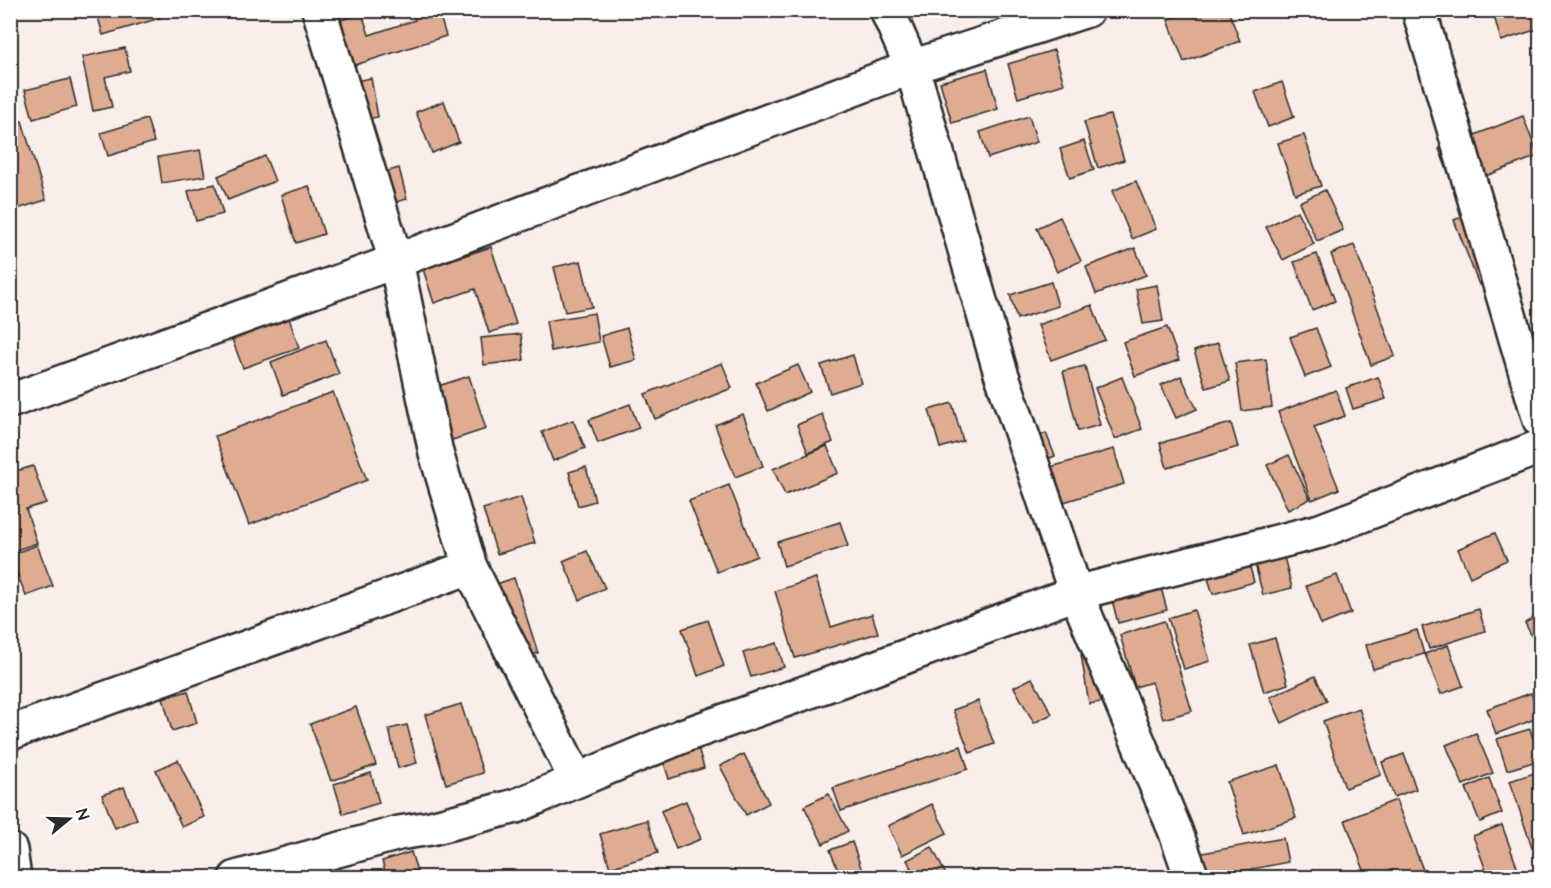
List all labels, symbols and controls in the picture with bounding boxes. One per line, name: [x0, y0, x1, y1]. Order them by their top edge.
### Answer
north arrow: [39, 789, 99, 849]
text: N: [70, 806, 94, 823]

